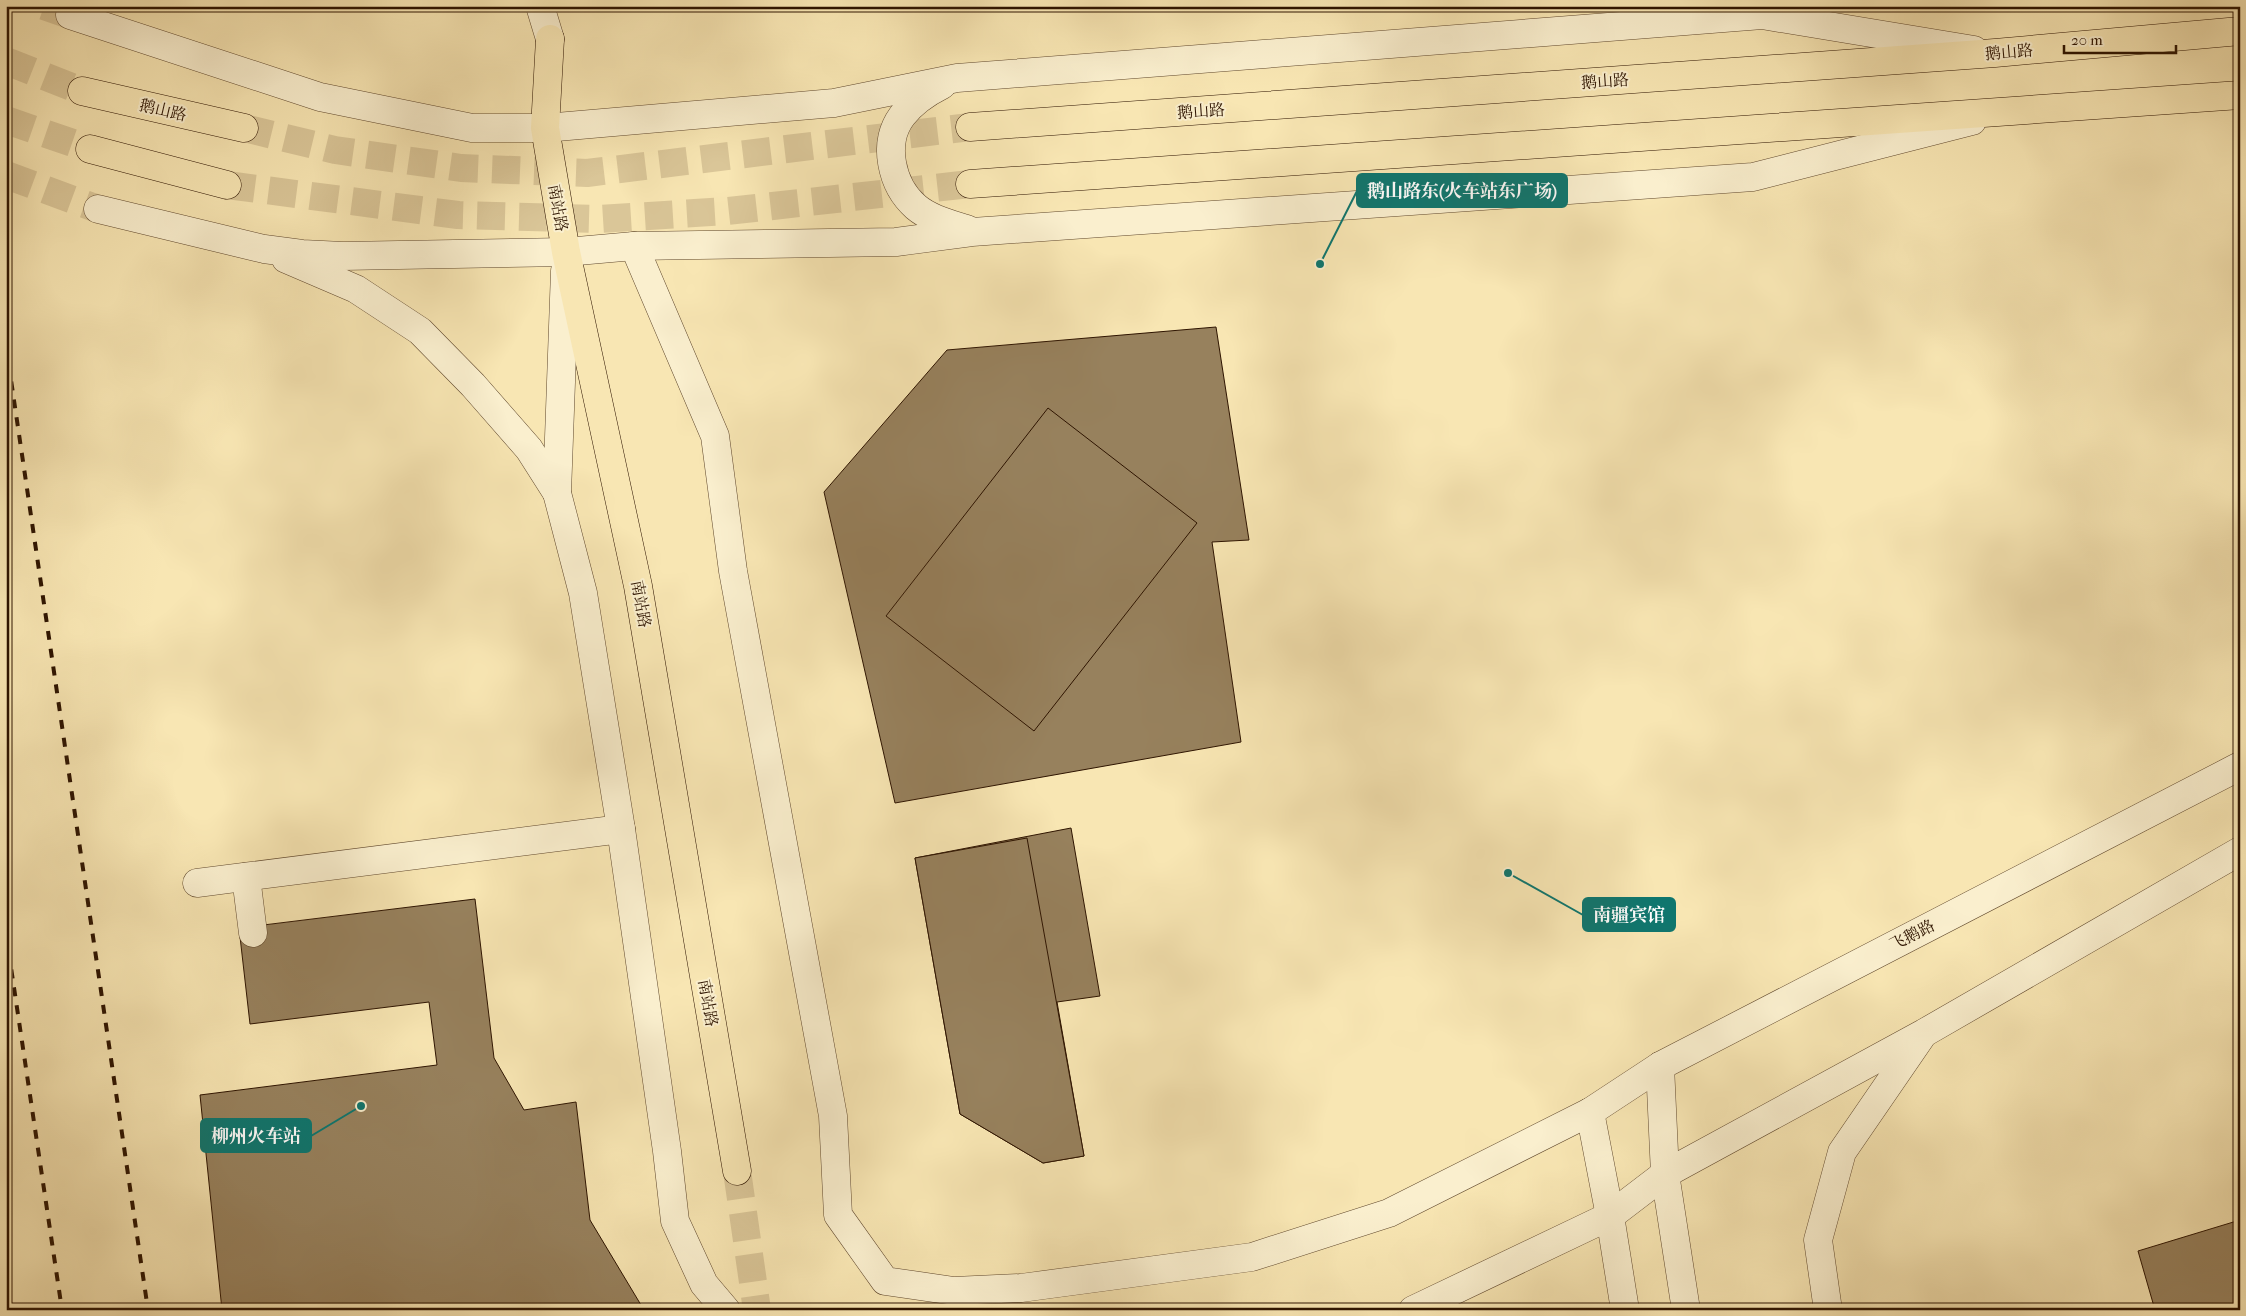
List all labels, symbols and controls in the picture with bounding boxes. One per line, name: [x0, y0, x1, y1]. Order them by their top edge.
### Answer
scale bar: [2064, 22, 2176, 54]
text: 20 m: [2071, 31, 2103, 49]
street label: 鹅山路: [1984, 40, 2034, 64]
street label: 鹅山路: [1580, 70, 1630, 92]
street label: 鹅山路: [137, 95, 189, 125]
street label: 鹅山路: [1176, 100, 1226, 122]
callout: 鹅山路东(火车站东广场): [1357, 174, 1567, 207]
text: 鹅山路东(火车站东广场): [1367, 181, 1557, 202]
street label: 南站路: [544, 183, 572, 233]
street label: 南站路: [627, 579, 655, 629]
callout: 南疆宾馆: [1583, 898, 1675, 931]
text: 南疆宾馆: [1593, 905, 1665, 926]
street label: 飞鹅路: [1886, 916, 1938, 954]
street label: 南站路: [694, 978, 722, 1028]
callout: 柳州火车站: [201, 1119, 311, 1152]
text: 柳州火车站: [211, 1126, 301, 1147]

